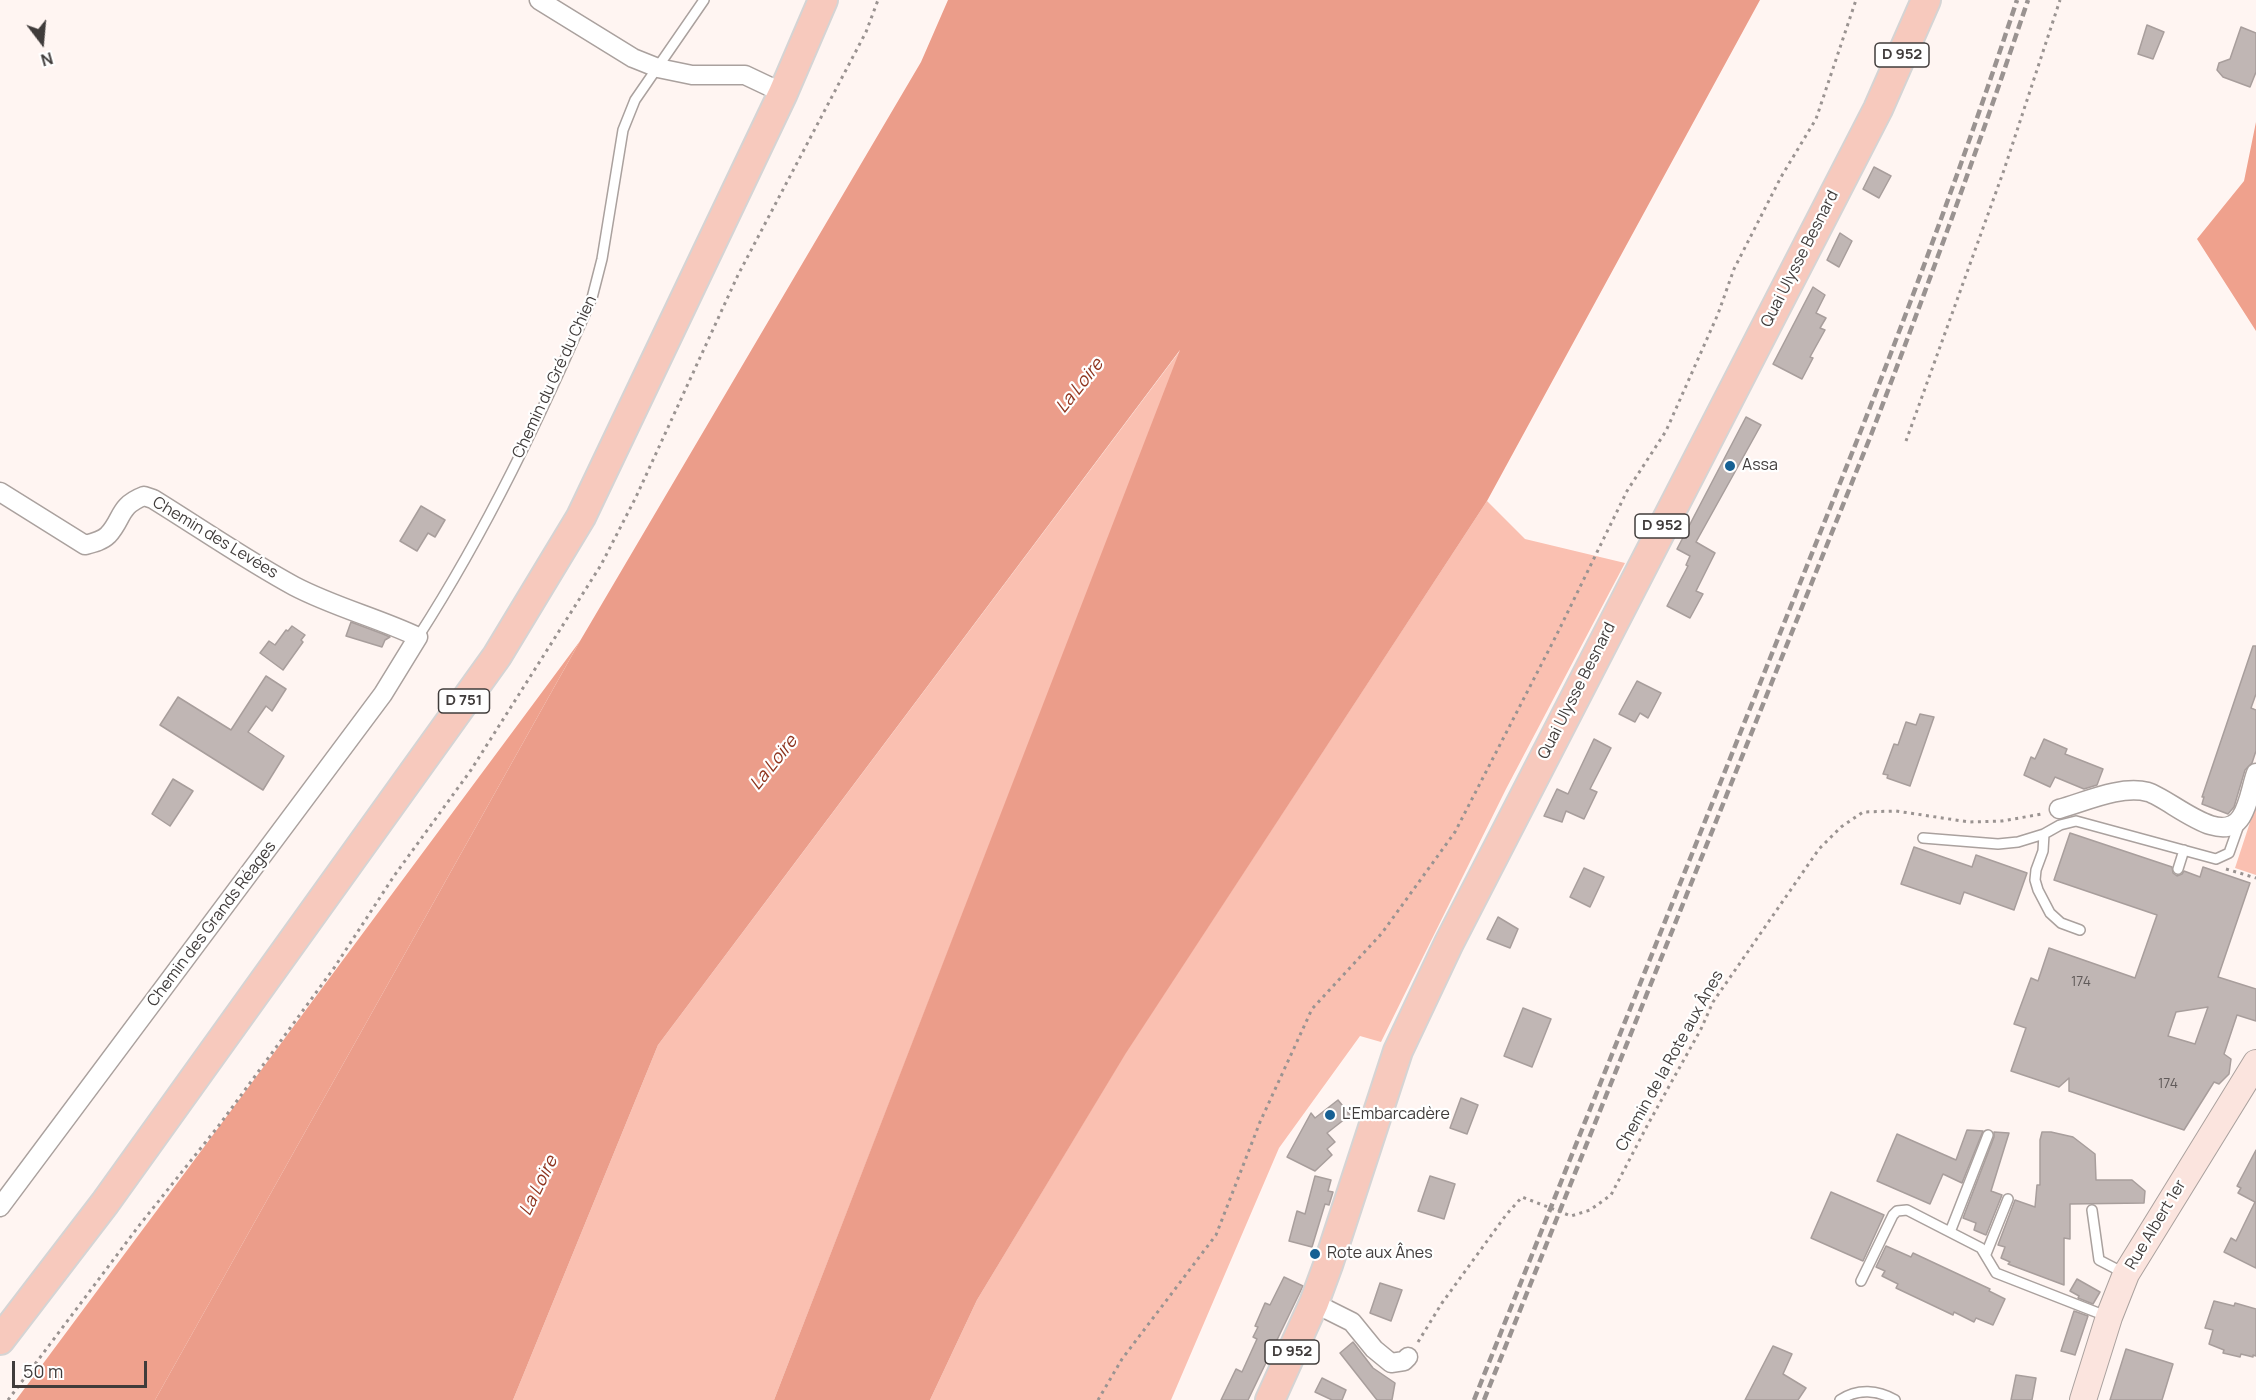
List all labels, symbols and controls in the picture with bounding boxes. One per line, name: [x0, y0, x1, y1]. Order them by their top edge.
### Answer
north arrow: [12, 12, 72, 72]
road number: D 952: [1875, 43, 1929, 67]
text: N: [38, 47, 56, 71]
street label: Quai Ulysse Besnard: [1757, 188, 1843, 330]
street label: Chemin du Gré du Chien: [509, 293, 601, 461]
water label: La Loire: [1052, 354, 1108, 418]
place label: Assa: [1742, 456, 1778, 476]
marker: Assa: [1723, 459, 1737, 473]
street label: Chemin des Levées: [149, 493, 281, 583]
road number: D 952: [1635, 514, 1689, 538]
street label: Quai Ulysse Besnard: [1534, 620, 1620, 762]
road number: D 751: [438, 689, 490, 713]
water label: La Loire: [746, 731, 802, 795]
street label: Chemin des Grands Réages: [144, 838, 280, 1010]
street label: Chemin de la Rote aux Ânes: [1612, 967, 1728, 1155]
house number: 174: [2071, 974, 2091, 990]
house number: 174: [2158, 1076, 2178, 1092]
place label: L'Embarcadère: [1342, 1105, 1450, 1125]
marker: L'Embarcadère: [1323, 1108, 1337, 1122]
water label: La Loire: [515, 1153, 563, 1219]
street label: Rue Albert 1er: [2122, 1177, 2190, 1273]
place label: Rote aux Ânes: [1327, 1244, 1433, 1264]
marker: Rote aux Ânes: [1308, 1247, 1322, 1261]
road number: D 952: [1265, 1340, 1319, 1364]
scale bar: [15, 1349, 150, 1387]
text: 50 m: [23, 1359, 63, 1383]

